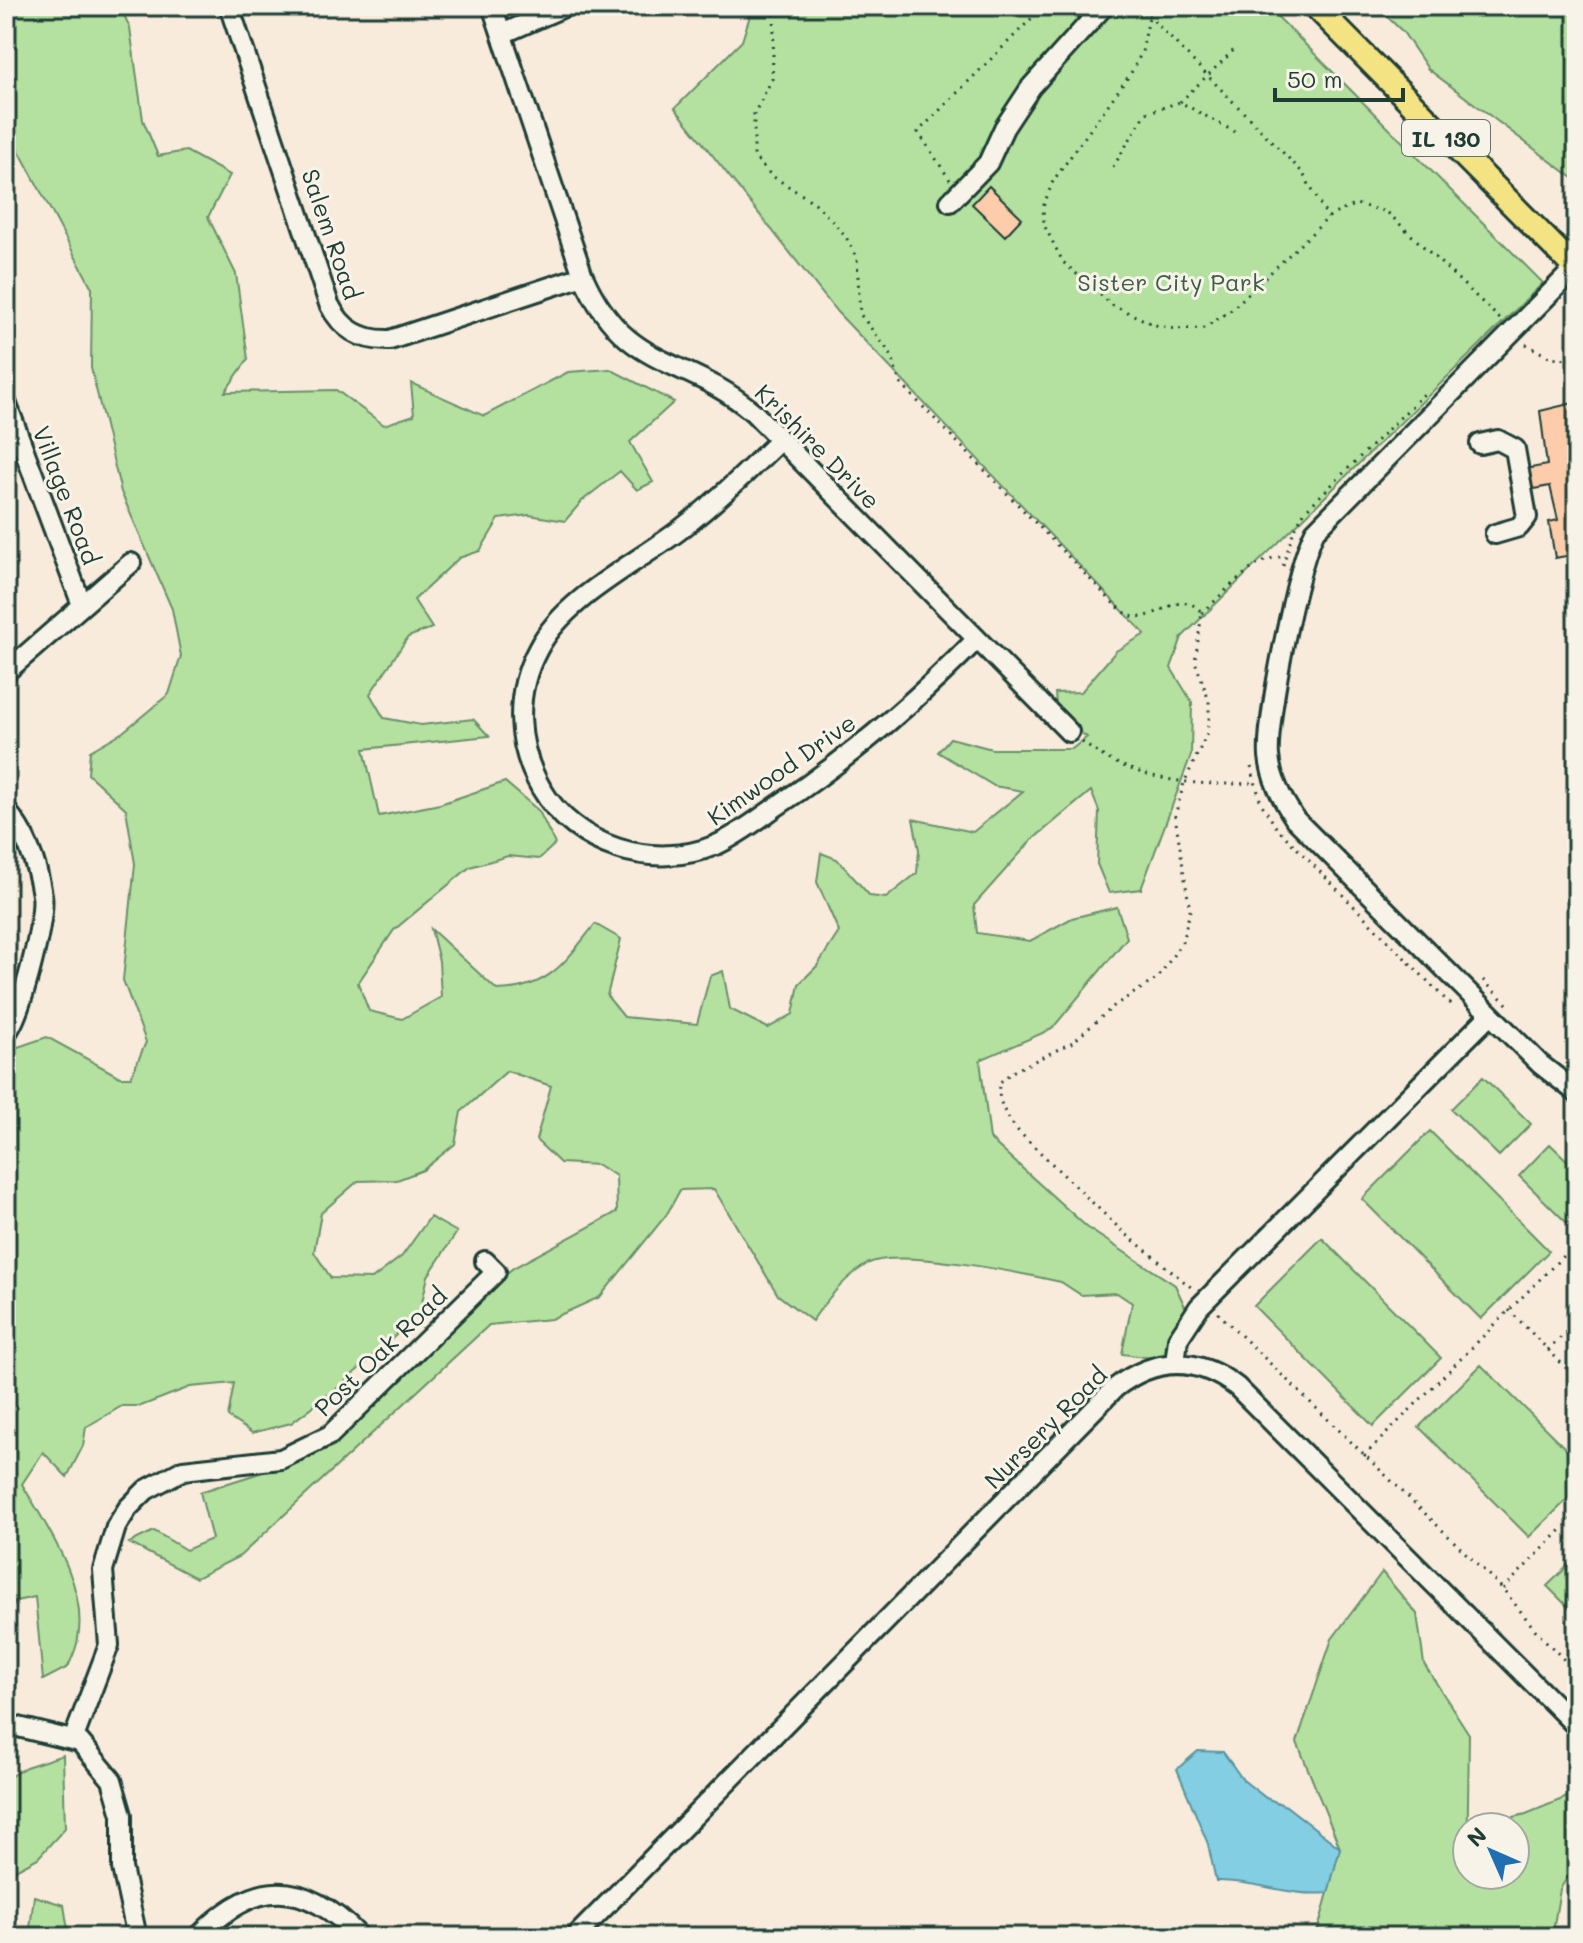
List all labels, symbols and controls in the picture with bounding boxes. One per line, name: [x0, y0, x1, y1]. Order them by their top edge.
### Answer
scale bar: [1275, 52, 1403, 102]
text: 50 m: [1287, 63, 1343, 94]
road number: IL 130: [1402, 120, 1490, 156]
street label: Salem Road: [295, 165, 369, 303]
park label: Sister City Park: [1077, 266, 1265, 297]
street label: Krishire Drive: [749, 377, 887, 515]
street label: Village Road: [26, 421, 108, 569]
street label: Kimwood Drive: [701, 706, 861, 832]
street label: Post Oak Road: [307, 1280, 453, 1422]
street label: Nursery Road: [977, 1359, 1113, 1495]
north arrow: [1451, 1811, 1531, 1891]
text: N: [1460, 1820, 1493, 1853]

